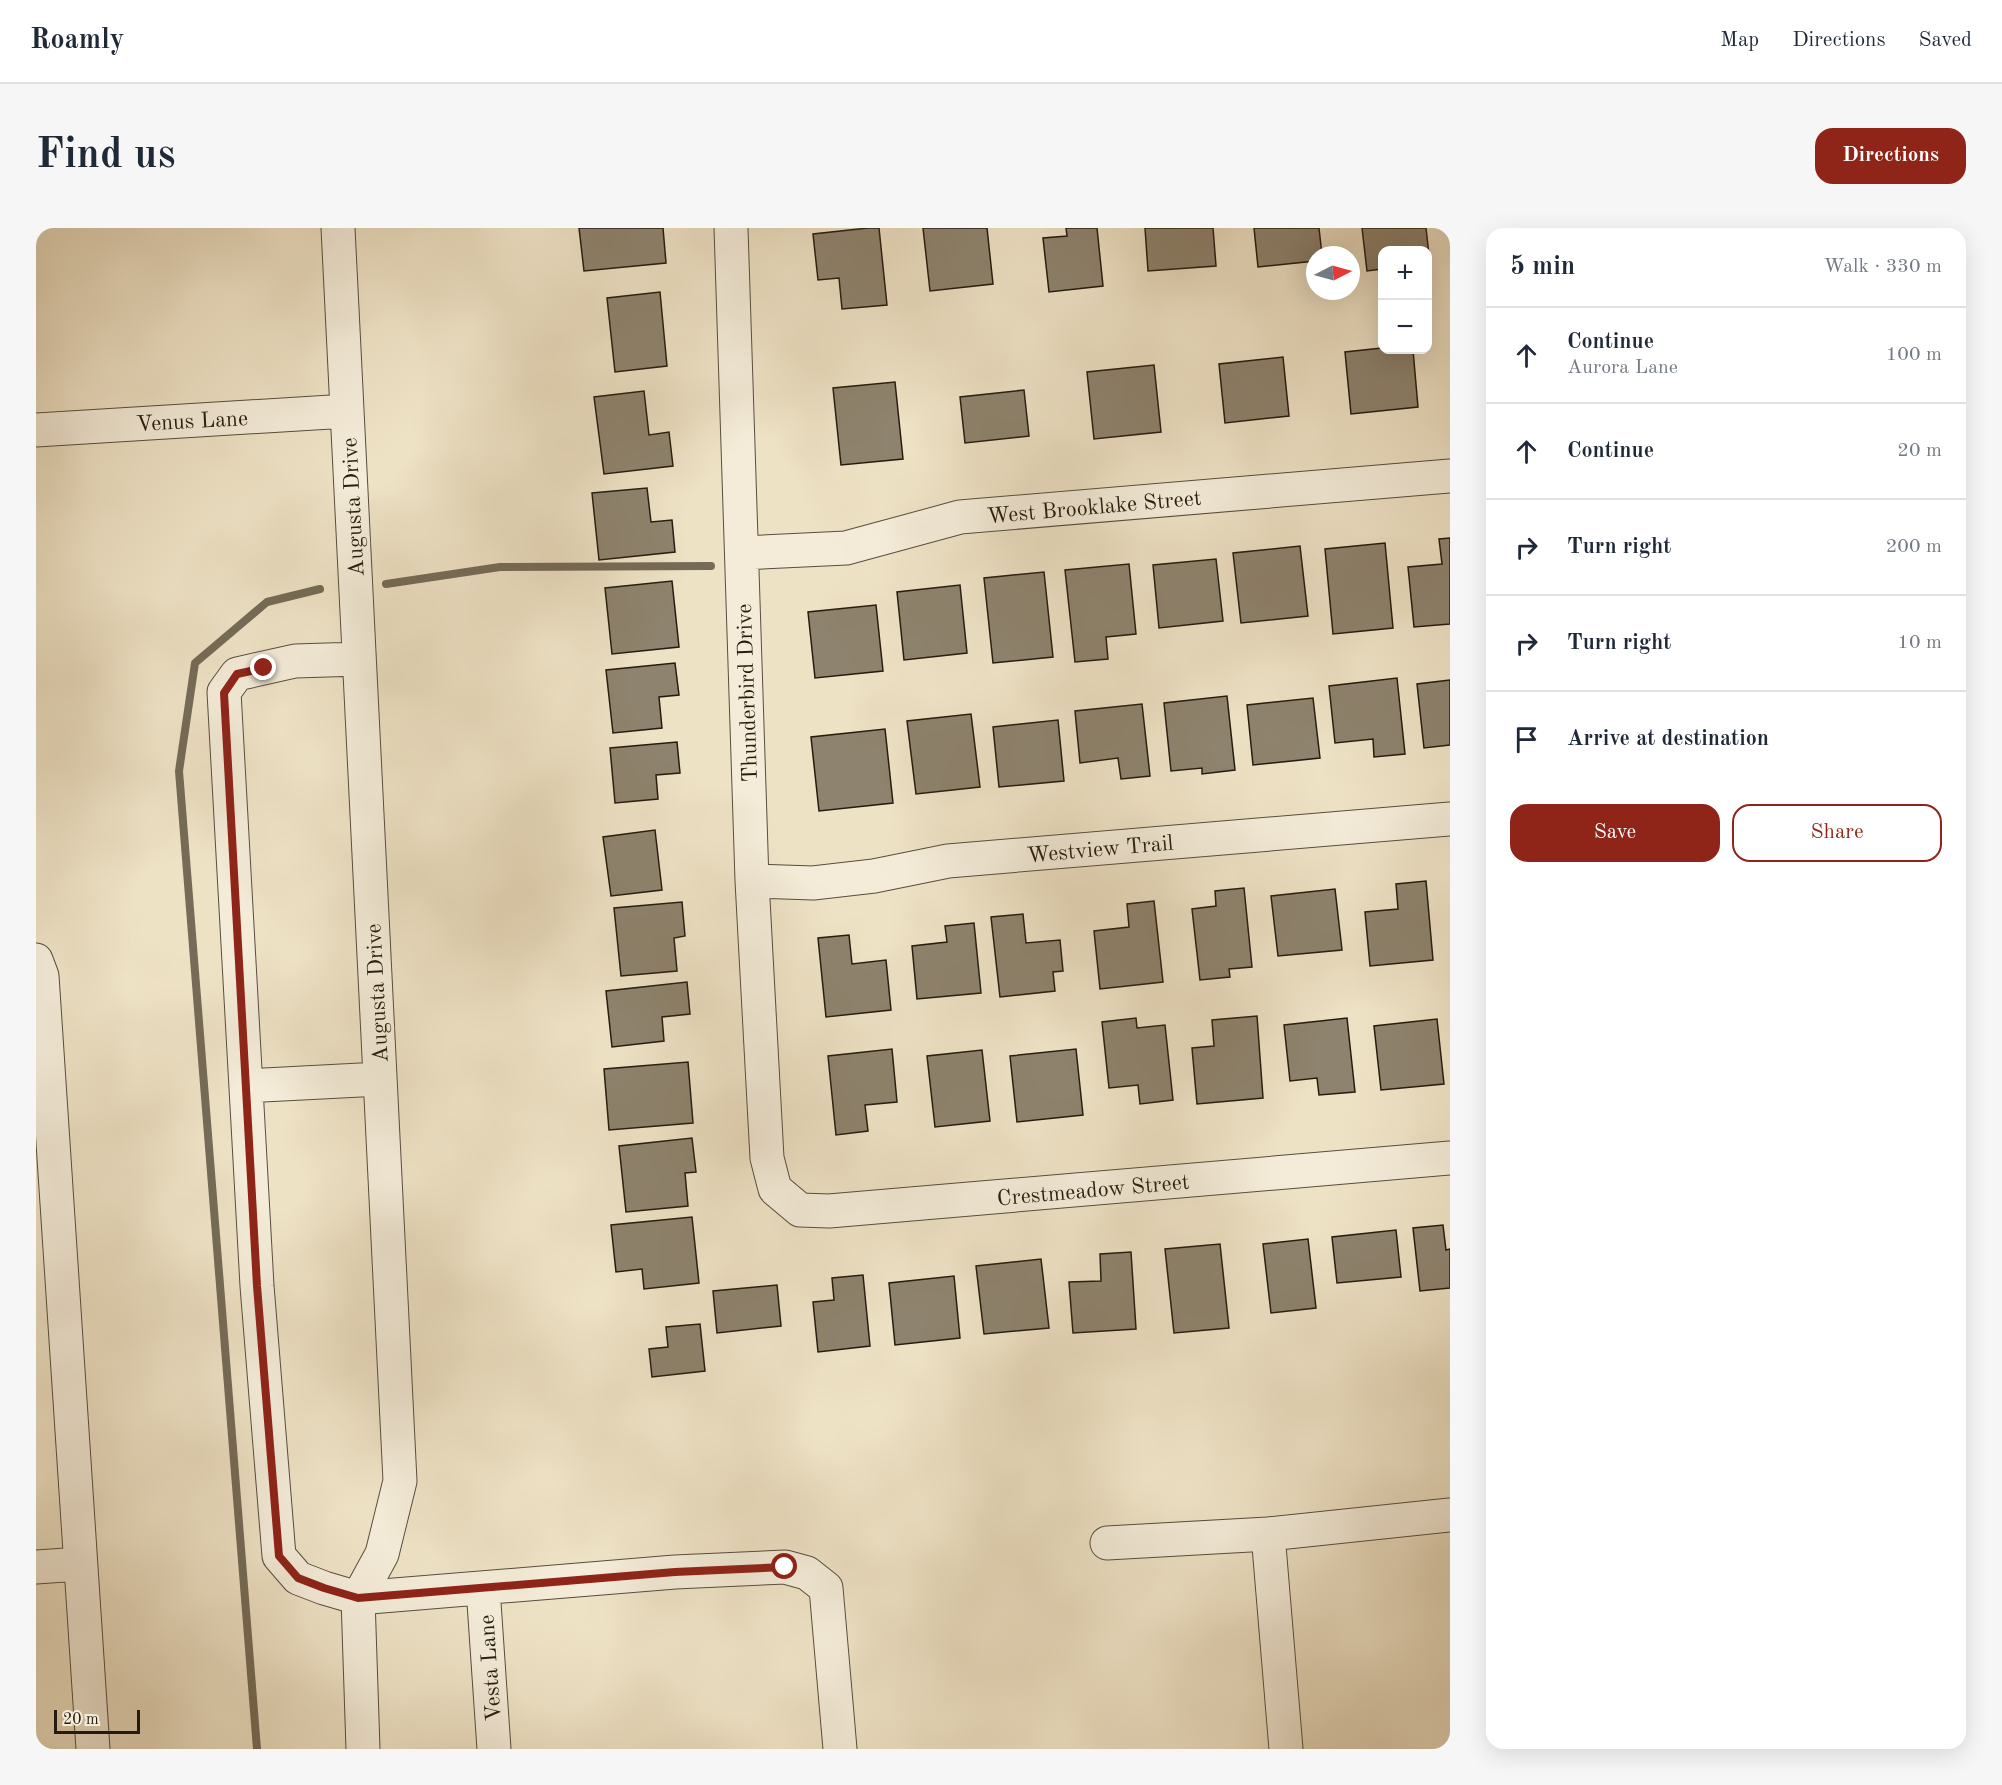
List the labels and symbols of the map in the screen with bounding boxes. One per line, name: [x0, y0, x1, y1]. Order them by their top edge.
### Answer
north arrow: [1306, 246, 1360, 300]
street label: Venus Lane: [136, 408, 249, 436]
street label: Augusta Drive: [339, 437, 369, 577]
street label: West Brooklake Street: [986, 488, 1202, 528]
street label: Thunderbird Drive: [734, 603, 762, 783]
route end: [250, 654, 276, 680]
street label: Westview Trail: [1026, 833, 1174, 867]
street label: Augusta Drive: [363, 923, 393, 1063]
street label: Crestmeadow Street: [996, 1172, 1190, 1210]
route start: [771, 1553, 797, 1579]
street label: Vesta Lane: [476, 1614, 506, 1722]
scale bar: [54, 1707, 140, 1734]

